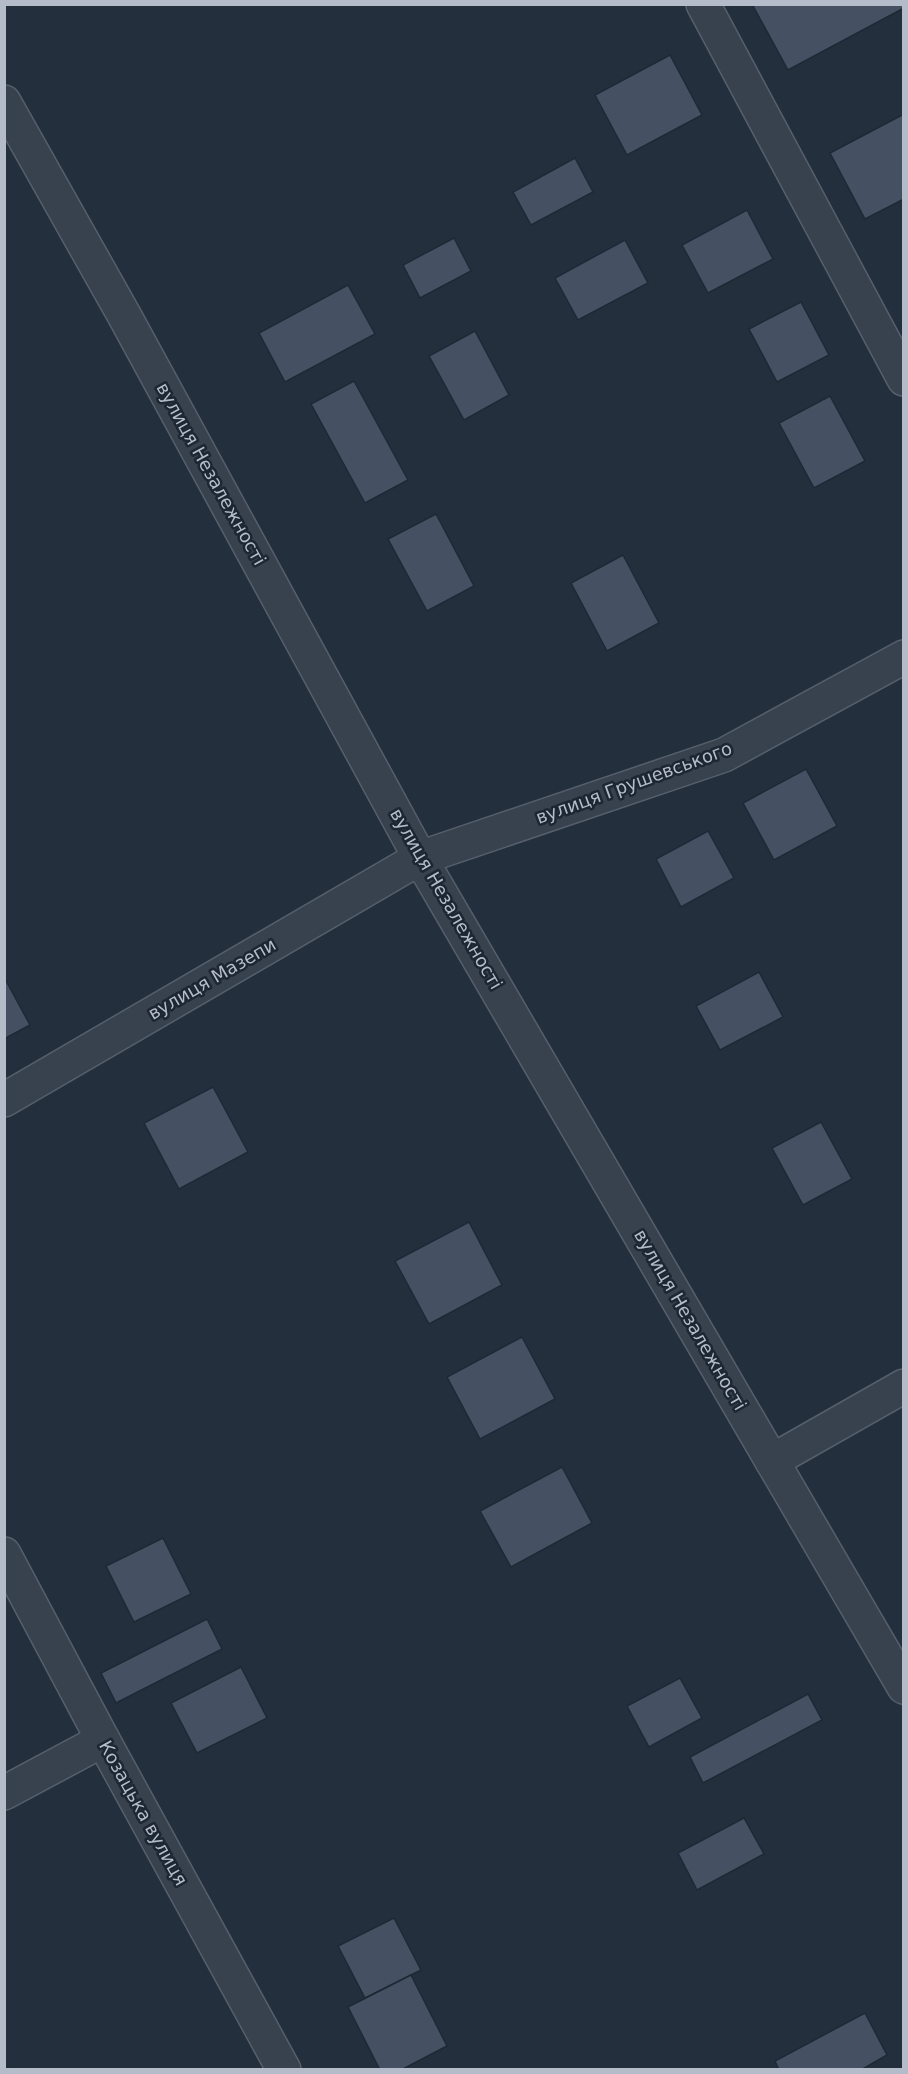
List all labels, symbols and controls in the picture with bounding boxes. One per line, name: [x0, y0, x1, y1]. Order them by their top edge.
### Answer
street label: вулиця Незалежності: [152, 379, 270, 569]
street label: вулиця Грушевського: [533, 737, 735, 828]
street label: вулиця Незалежності: [386, 805, 507, 993]
street label: вулиця Мазепи: [144, 933, 279, 1024]
street label: вулиця Незалежності: [630, 1226, 751, 1414]
street label: Козацька вулиця: [95, 1737, 192, 1889]

